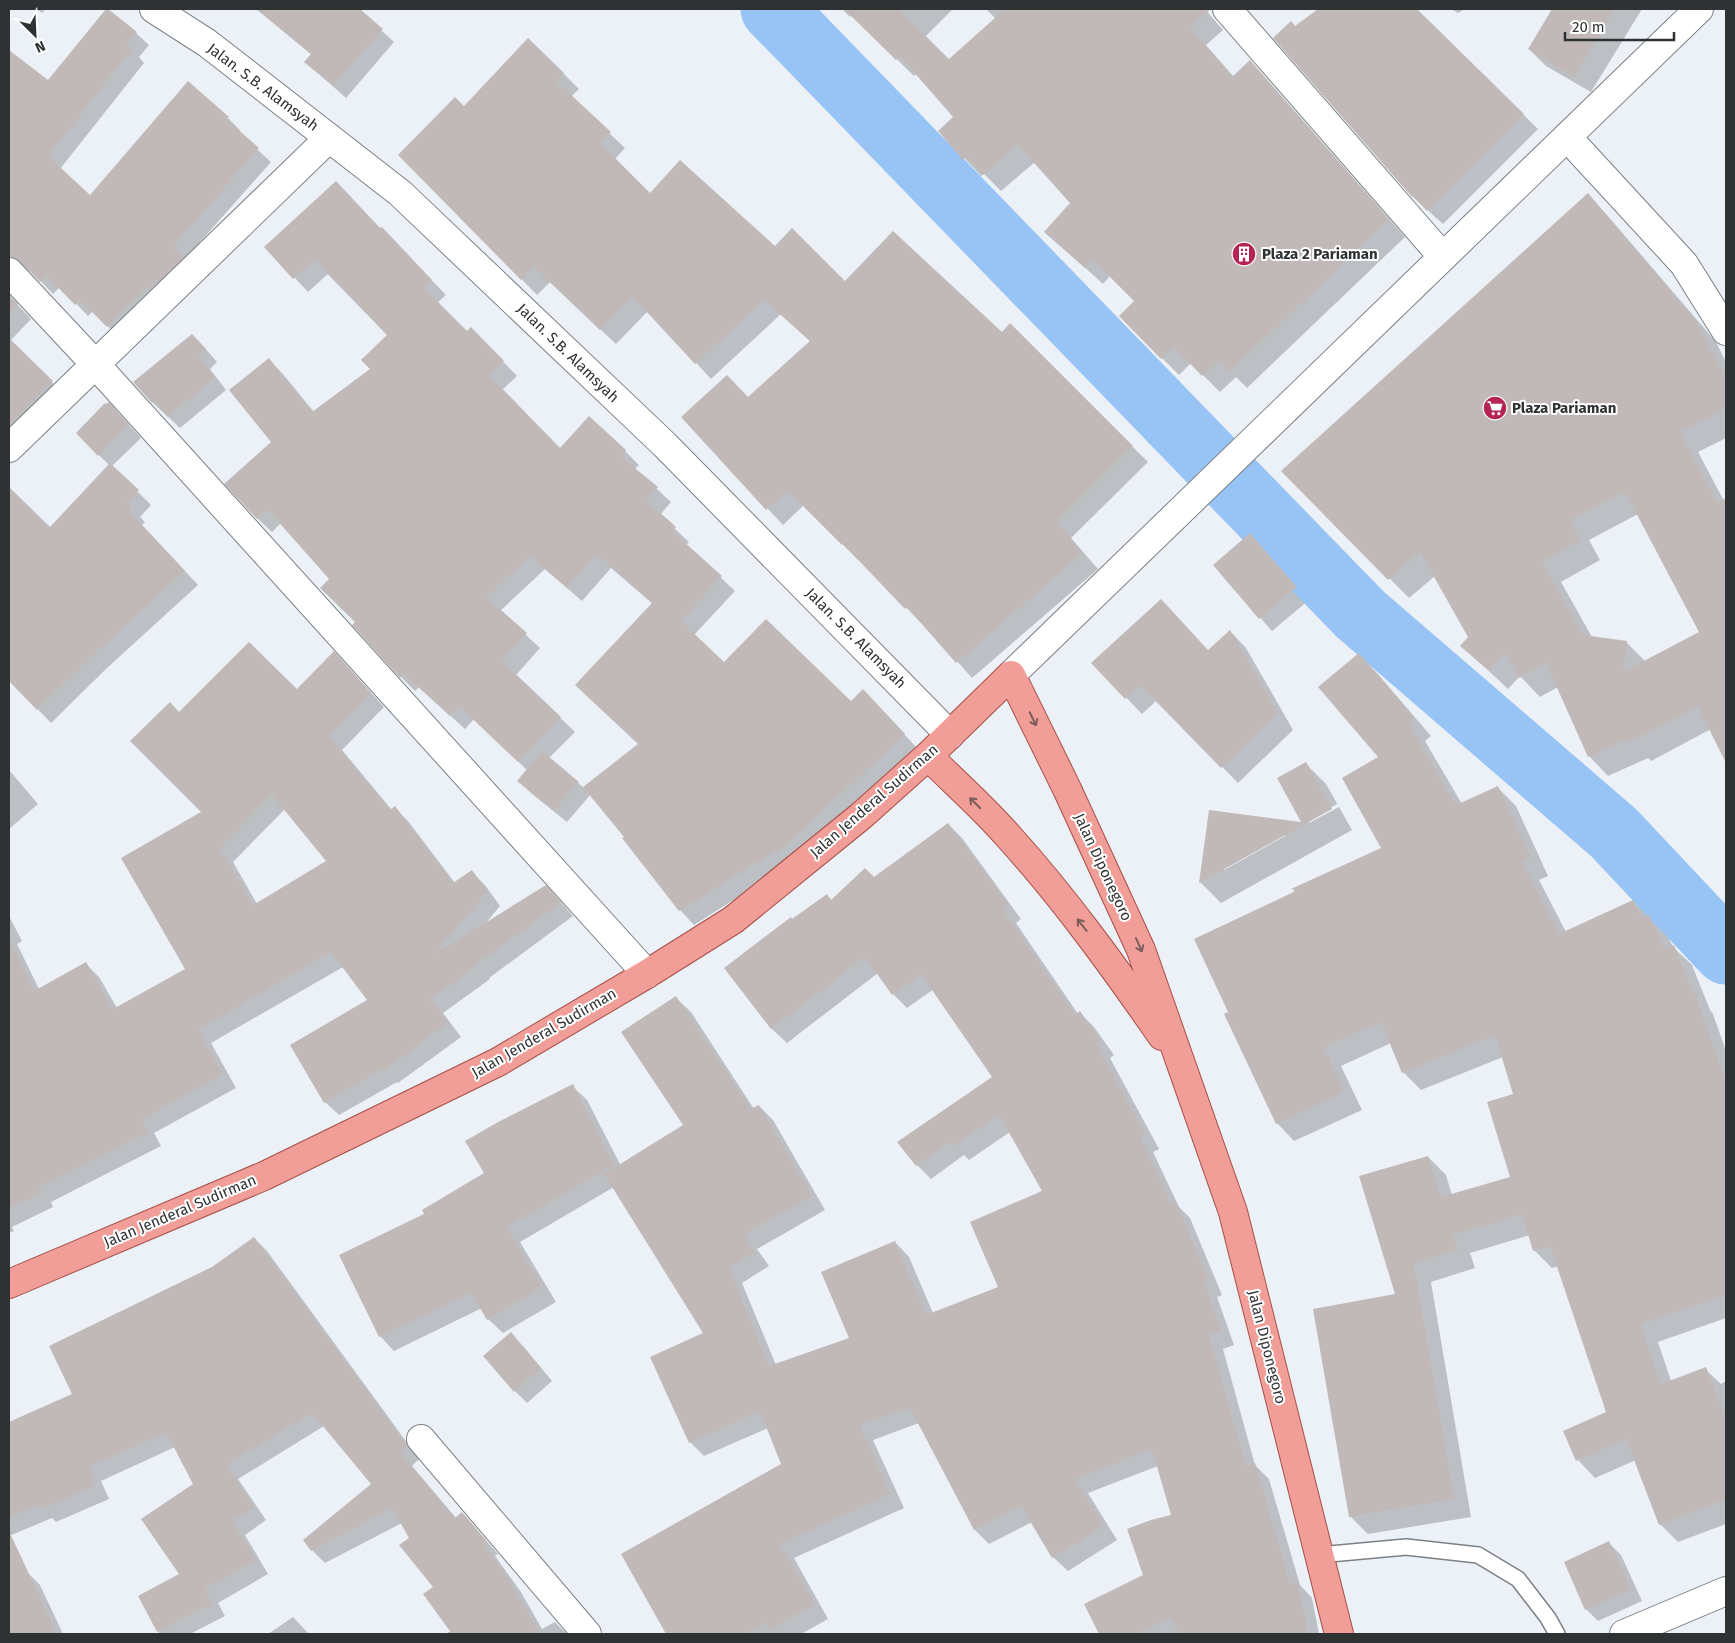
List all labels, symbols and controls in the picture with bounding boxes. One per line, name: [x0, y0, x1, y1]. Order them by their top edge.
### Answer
north arrow: [10, 10, 60, 60]
scale bar: [1565, 10, 1674, 42]
text: 20 m: [1572, 18, 1605, 36]
text: N: [32, 37, 48, 56]
street label: Jalan. S.B. Alamsyah: [204, 39, 322, 135]
building icon: Plaza 2 Pariaman: [1231, 241, 1257, 267]
place label: Plaza 2 Pariaman: [1262, 245, 1378, 263]
street label: Jalan. S.B. Alamsyah: [513, 300, 623, 406]
supermarket icon: Plaza Pariaman: [1482, 395, 1508, 421]
place label: Plaza Pariaman: [1512, 399, 1616, 417]
street label: Jalan. S.B. Alamsyah: [802, 584, 910, 692]
one-way arrow: [1029, 711, 1038, 726]
street label: Jalan Jenderal Sudirman: [806, 740, 942, 862]
one-way arrow: [969, 796, 981, 809]
street label: Jalan Diponegoro: [1070, 810, 1136, 924]
one-way arrow: [1076, 919, 1087, 932]
one-way arrow: [1135, 937, 1145, 952]
street label: Jalan Jenderal Sudirman: [469, 984, 619, 1082]
street label: Jalan Jenderal Sudirman: [101, 1171, 259, 1251]
street label: Jalan Diponegoro: [1244, 1288, 1290, 1406]

